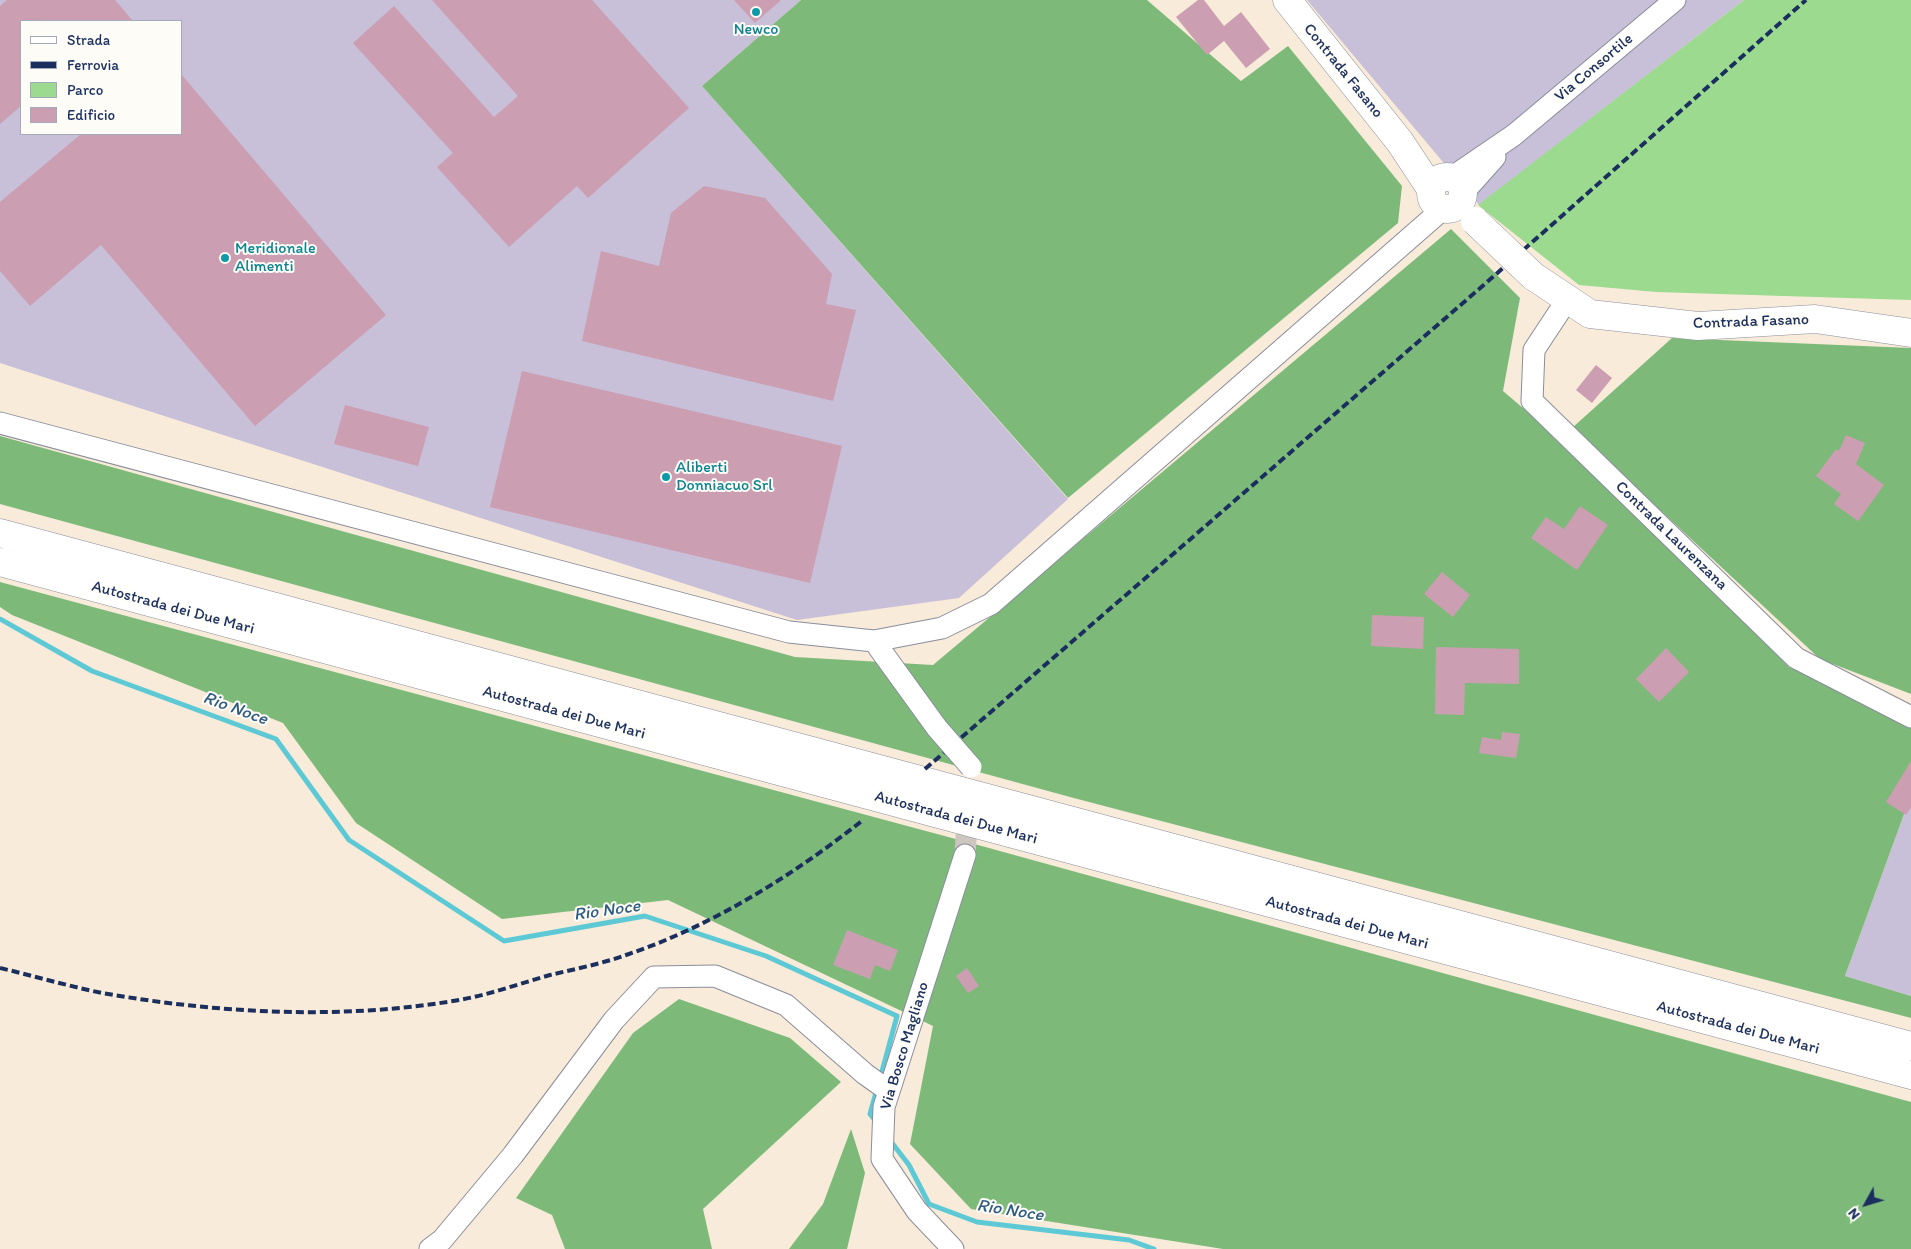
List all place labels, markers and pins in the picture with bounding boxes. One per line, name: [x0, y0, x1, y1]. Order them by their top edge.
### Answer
marker: Newco: [750, 6, 762, 18]
place label: Newco: [734, 20, 778, 40]
place label: Meridionale Alimenti: [235, 239, 316, 277]
marker: Meridionale Alimenti: [219, 252, 231, 264]
place label: Aliberti Donniacuo Srl: [676, 458, 773, 496]
marker: Aliberti Donniacuo Srl: [660, 471, 672, 483]

